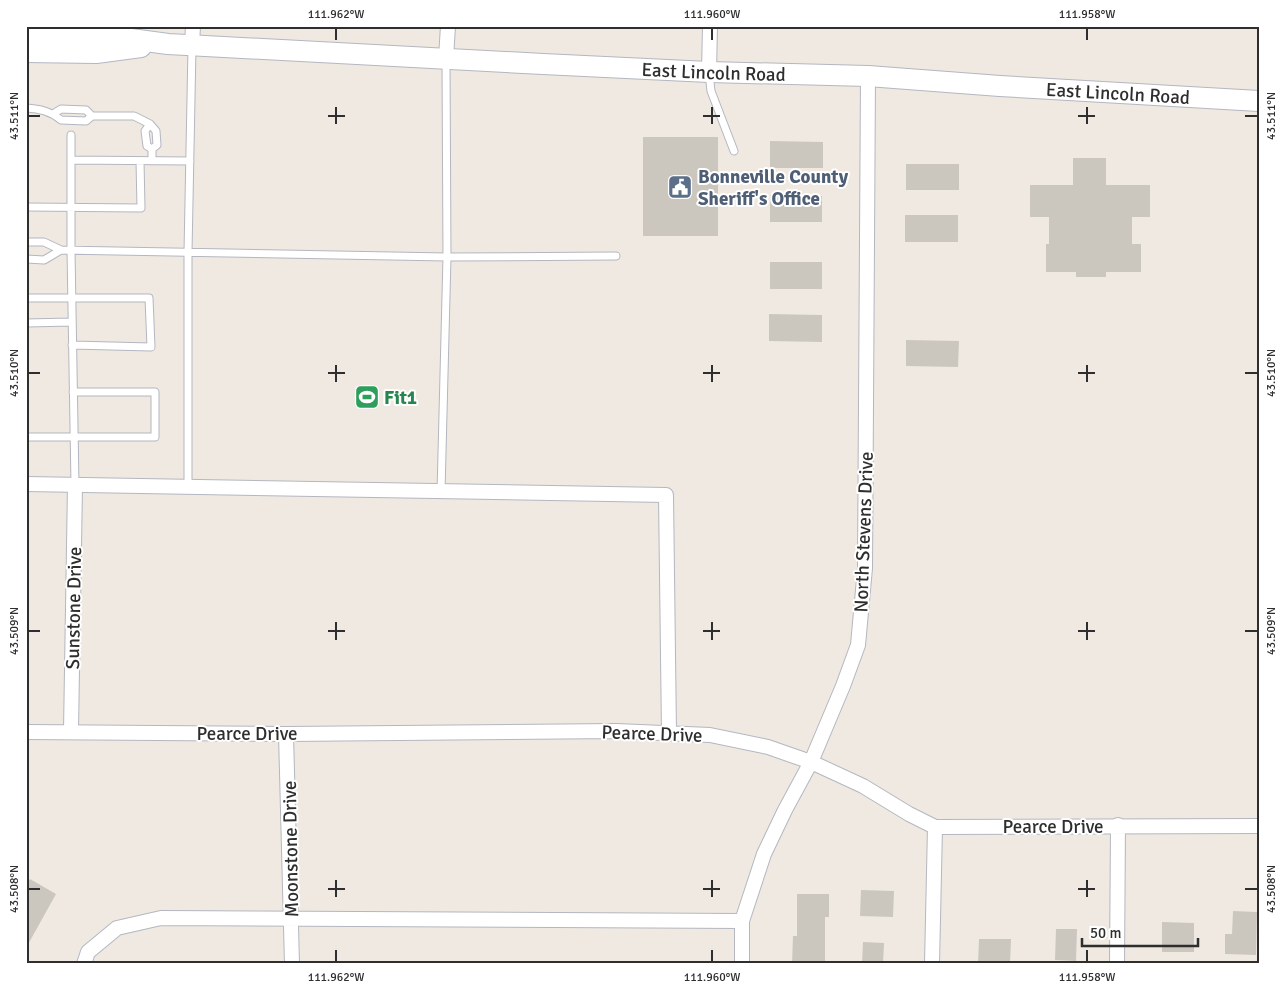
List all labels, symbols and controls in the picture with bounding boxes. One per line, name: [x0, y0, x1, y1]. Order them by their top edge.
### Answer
text: 111.962°W: [308, 7, 364, 22]
text: 111.960°W: [684, 7, 740, 22]
text: 111.958°W: [1059, 7, 1115, 22]
street label: East Lincoln Road: [641, 58, 786, 87]
street label: East Lincoln Road: [1045, 78, 1191, 110]
text: 43.511°N: [7, 92, 22, 140]
text: 43.511°N: [1264, 92, 1279, 140]
place label: Bonneville County Sheriff's Office: [698, 165, 849, 211]
public building icon: Bonneville County Sheriff's Office: [667, 174, 693, 200]
text: 43.510°N: [7, 349, 22, 397]
text: 43.510°N: [1264, 349, 1279, 397]
sports icon: Fit1: [354, 384, 380, 410]
place label: Fit1: [384, 386, 417, 410]
street label: North Stevens Drive: [849, 451, 879, 613]
street label: Sunstone Drive: [61, 547, 87, 669]
text: 43.509°N: [7, 607, 22, 655]
text: 43.509°N: [1264, 607, 1279, 655]
street label: Pearce Drive: [601, 720, 703, 748]
street label: Pearce Drive: [196, 722, 298, 746]
street label: Moonstone Drive: [278, 780, 304, 918]
street label: Pearce Drive: [1002, 815, 1104, 839]
text: 43.508°N: [7, 865, 22, 913]
text: 43.508°N: [1264, 865, 1279, 913]
scale bar: [1082, 915, 1199, 947]
text: 50 m: [1090, 924, 1121, 942]
text: 111.962°W: [308, 970, 364, 985]
text: 111.960°W: [684, 970, 740, 985]
text: 111.958°W: [1059, 970, 1115, 985]

